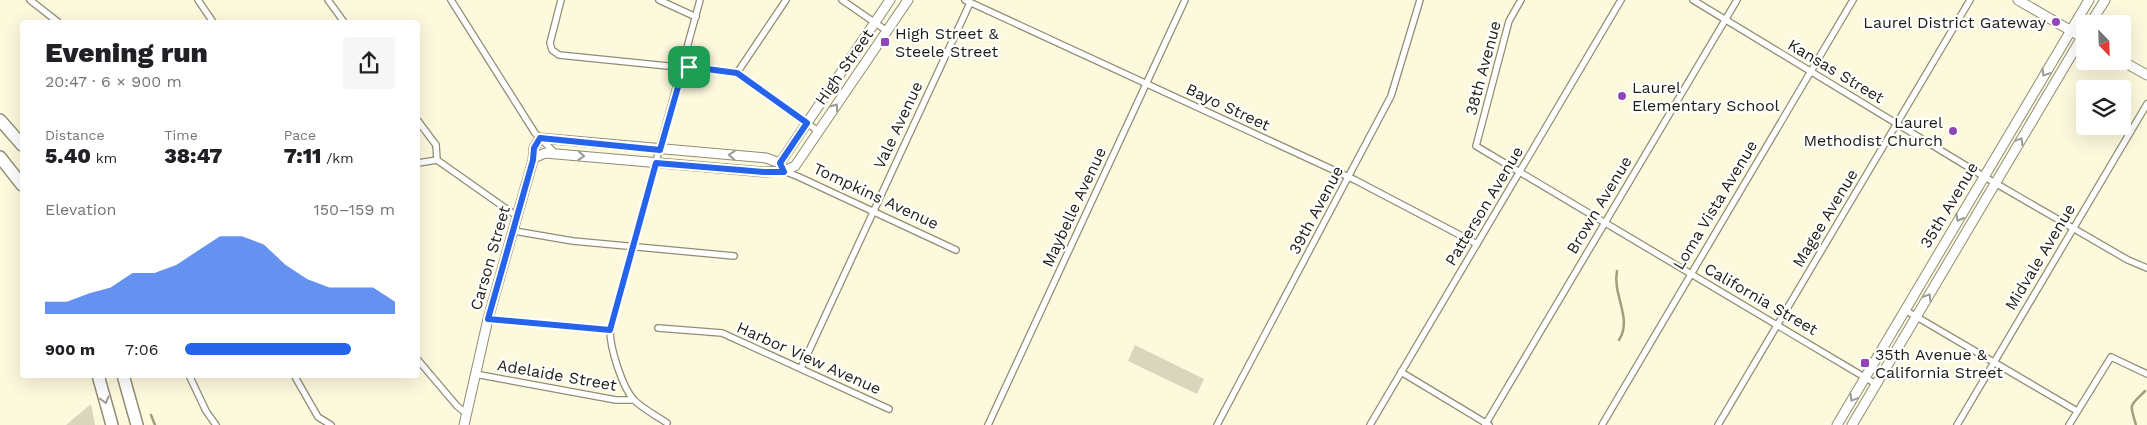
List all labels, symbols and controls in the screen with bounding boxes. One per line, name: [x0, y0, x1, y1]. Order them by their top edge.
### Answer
place label: Laurel District Gateway: [1863, 13, 2047, 32]
north arrow: [2076, 15, 2131, 70]
map controls: [2076, 15, 2131, 135]
marker: Laurel District Gateway: [2050, 16, 2062, 28]
street label: 38th Avenue: [1461, 19, 1505, 117]
place label: High Street & Steele Street: [895, 24, 999, 61]
street label: High Street: [811, 25, 877, 109]
street label: Kansas Street: [1784, 35, 1888, 107]
text: Evening run: [45, 36, 208, 69]
marker: High Street & Steele Street: [879, 36, 891, 48]
button: share: [343, 37, 395, 89]
pin: [668, 46, 710, 88]
icon: arrive: [675, 53, 703, 81]
one-way arrow: [2042, 67, 2052, 76]
text: 20:47 · 6 × 900 m: [45, 72, 182, 91]
street label: Vale Avenue: [870, 78, 926, 172]
place label: Laurel Elementary School: [1632, 78, 1780, 115]
street label: Bayo Street: [1183, 79, 1273, 135]
button: layers: [2076, 80, 2131, 135]
marker: Laurel Elementary School: [1616, 90, 1628, 102]
one-way arrow: [829, 103, 838, 113]
place label: Laurel Methodist Church: [1803, 113, 1943, 150]
marker: Laurel Methodist Church: [1947, 125, 1959, 137]
text: Distance: [45, 127, 105, 143]
text: Time: [164, 127, 198, 143]
text: Pace: [284, 127, 316, 143]
street label: Loma Vista Avenue: [1669, 137, 1761, 273]
one-way arrow: [2014, 138, 2024, 147]
text: 5.40: [45, 143, 91, 168]
text: 38:47: [164, 143, 222, 168]
text: 7:11: [284, 143, 321, 168]
street label: Patterson Avenue: [1441, 143, 1527, 269]
street label: Maybelle Avenue: [1038, 144, 1110, 270]
text: km: [91, 150, 117, 166]
text: /km: [321, 150, 354, 166]
one-way arrow: [578, 150, 586, 161]
one-way arrow: [728, 150, 736, 161]
street label: Brown Avenue: [1562, 153, 1636, 257]
street label: Tompkins Avenue: [810, 159, 942, 233]
street label: 35th Avenue: [1916, 159, 1982, 251]
street label: 39th Avenue: [1285, 163, 1347, 257]
street label: Magee Avenue: [1788, 166, 1862, 270]
text: Elevation: [45, 200, 116, 219]
text: 150–159 m: [313, 200, 395, 219]
street label: Midvale Avenue: [2001, 200, 2079, 314]
street label: Carson Street: [466, 203, 514, 312]
one-way arrow: [1955, 213, 1965, 222]
street label: California Street: [1701, 259, 1821, 339]
one-way arrow: [1922, 293, 1932, 302]
street label: Harbor View Avenue: [734, 318, 884, 398]
text: 900 m: [45, 340, 95, 359]
text: 7:06: [125, 340, 158, 359]
place label: 35th Avenue & California Street: [1875, 345, 2003, 382]
street label: Adelaide Street: [496, 355, 618, 395]
marker: 35th Avenue & California Street: [1859, 357, 1871, 369]
one-way arrow: [1849, 392, 1859, 401]
one-way arrow: [99, 396, 110, 404]

